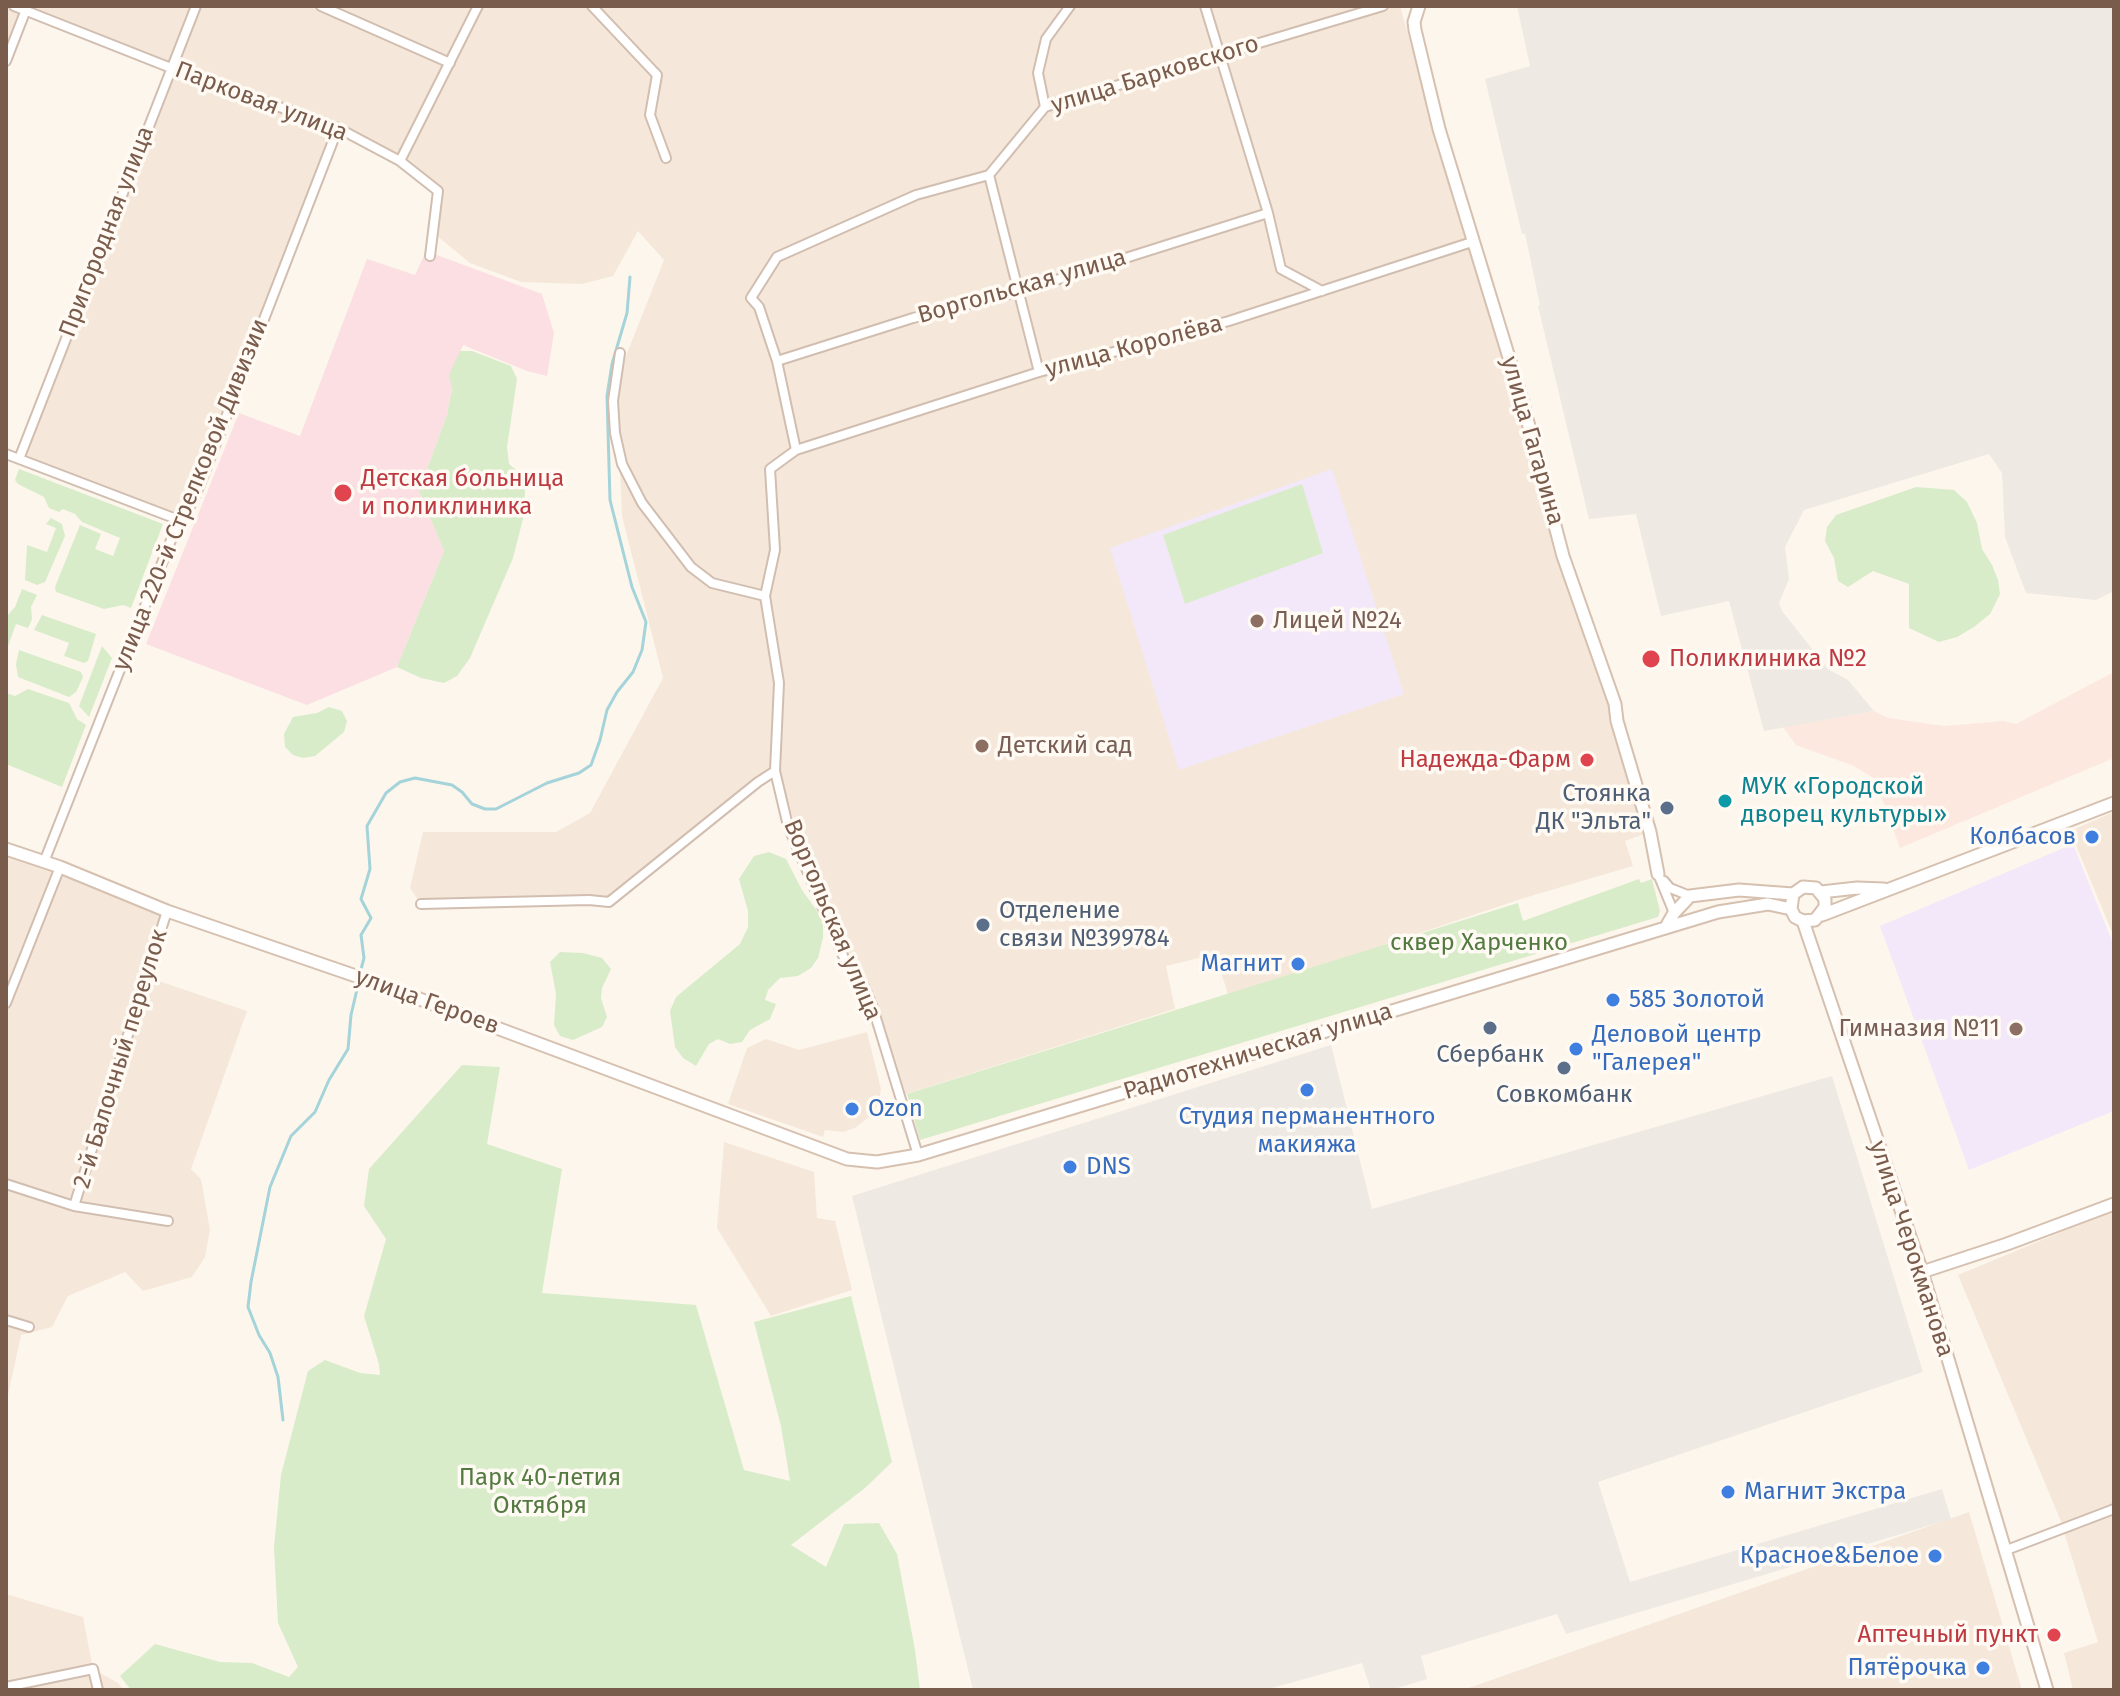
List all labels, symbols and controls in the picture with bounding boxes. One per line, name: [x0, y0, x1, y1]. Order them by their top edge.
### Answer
street label: улица Барковского: [1048, 30, 1262, 120]
street label: Парковая улица: [171, 56, 351, 148]
street label: Пригородная улица: [53, 122, 161, 342]
street label: Воргольская улица: [914, 243, 1130, 331]
street label: улица Королёва: [1042, 309, 1226, 385]
street label: улица 220-й Стрелковой Дивизии: [107, 315, 275, 675]
street label: улица Гагарина: [1494, 353, 1570, 529]
place label: Детская больница и поликлиника: [361, 465, 564, 521]
marker: Детская больница и поликлиника: [332, 482, 354, 504]
place label: Лицей №24: [1273, 607, 1402, 635]
marker: Лицей №24: [1248, 612, 1266, 630]
place label: Поликлиника №2: [1669, 645, 1867, 673]
marker: Поликлиника №2: [1640, 648, 1662, 670]
place label: Детский сад: [998, 732, 1132, 760]
marker: Детский сад: [973, 737, 991, 755]
place label: Надежда-Фарм: [1399, 746, 1571, 774]
marker: Надежда-Фарм: [1578, 751, 1596, 769]
place label: МУК «Городской дворец культуры»: [1741, 773, 1947, 829]
place label: Стоянка ДК "Эльта": [1536, 780, 1651, 836]
marker: МУК «Городской дворец культуры»: [1716, 792, 1734, 810]
marker: Стоянка ДК "Эльта": [1658, 799, 1676, 817]
street label: Воргольская улица: [777, 815, 887, 1025]
place label: Колбасов: [1969, 823, 2076, 851]
marker: Колбасов: [2083, 828, 2101, 846]
place label: Отделение связи №399784: [999, 897, 1170, 953]
marker: Отделение связи №399784: [974, 916, 992, 934]
street label: 2-й Балочный переулок: [68, 926, 174, 1192]
park label: сквер Харченко: [1390, 929, 1568, 957]
place label: Магнит: [1201, 950, 1282, 978]
marker: Магнит: [1289, 955, 1307, 973]
street label: улица Героев: [351, 963, 503, 1041]
place label: 585 Золотой: [1629, 986, 1765, 1014]
marker: 585 Золотой: [1604, 991, 1622, 1009]
street label: Радиотехническая улица: [1120, 997, 1396, 1107]
place label: Гимназия №11: [1839, 1015, 2000, 1043]
marker: Сбербанк: [1481, 1019, 1499, 1037]
marker: Гимназия №11: [2007, 1020, 2025, 1038]
place label: Деловой центр "Галерея": [1592, 1021, 1762, 1077]
marker: Деловой центр "Галерея": [1567, 1040, 1585, 1058]
place label: Сбербанк: [1436, 1041, 1544, 1069]
marker: Совкомбанк: [1555, 1059, 1573, 1077]
marker: Студия перманентного макияжа: [1298, 1081, 1316, 1099]
place label: Совкомбанк: [1496, 1081, 1632, 1109]
place label: Ozon: [868, 1095, 923, 1123]
marker: Ozon: [843, 1100, 861, 1118]
place label: Студия перманентного макияжа: [1179, 1103, 1435, 1159]
street label: улица Черокманова: [1862, 1137, 1960, 1361]
place label: DNS: [1086, 1153, 1131, 1181]
marker: DNS: [1061, 1158, 1079, 1176]
park label: Парк 40-летия Октября: [459, 1464, 621, 1520]
place label: Магнит Экстра: [1744, 1478, 1906, 1506]
marker: Магнит Экстра: [1719, 1483, 1737, 1501]
place label: Красное&Белое: [1740, 1542, 1919, 1570]
marker: Красное&Белое: [1926, 1547, 1944, 1565]
place label: Аптечный пункт: [1857, 1621, 2038, 1649]
marker: Аптечный пункт: [2045, 1626, 2063, 1644]
place label: Пятёрочка: [1848, 1654, 1967, 1682]
marker: Пятёрочка: [1974, 1659, 1992, 1677]

